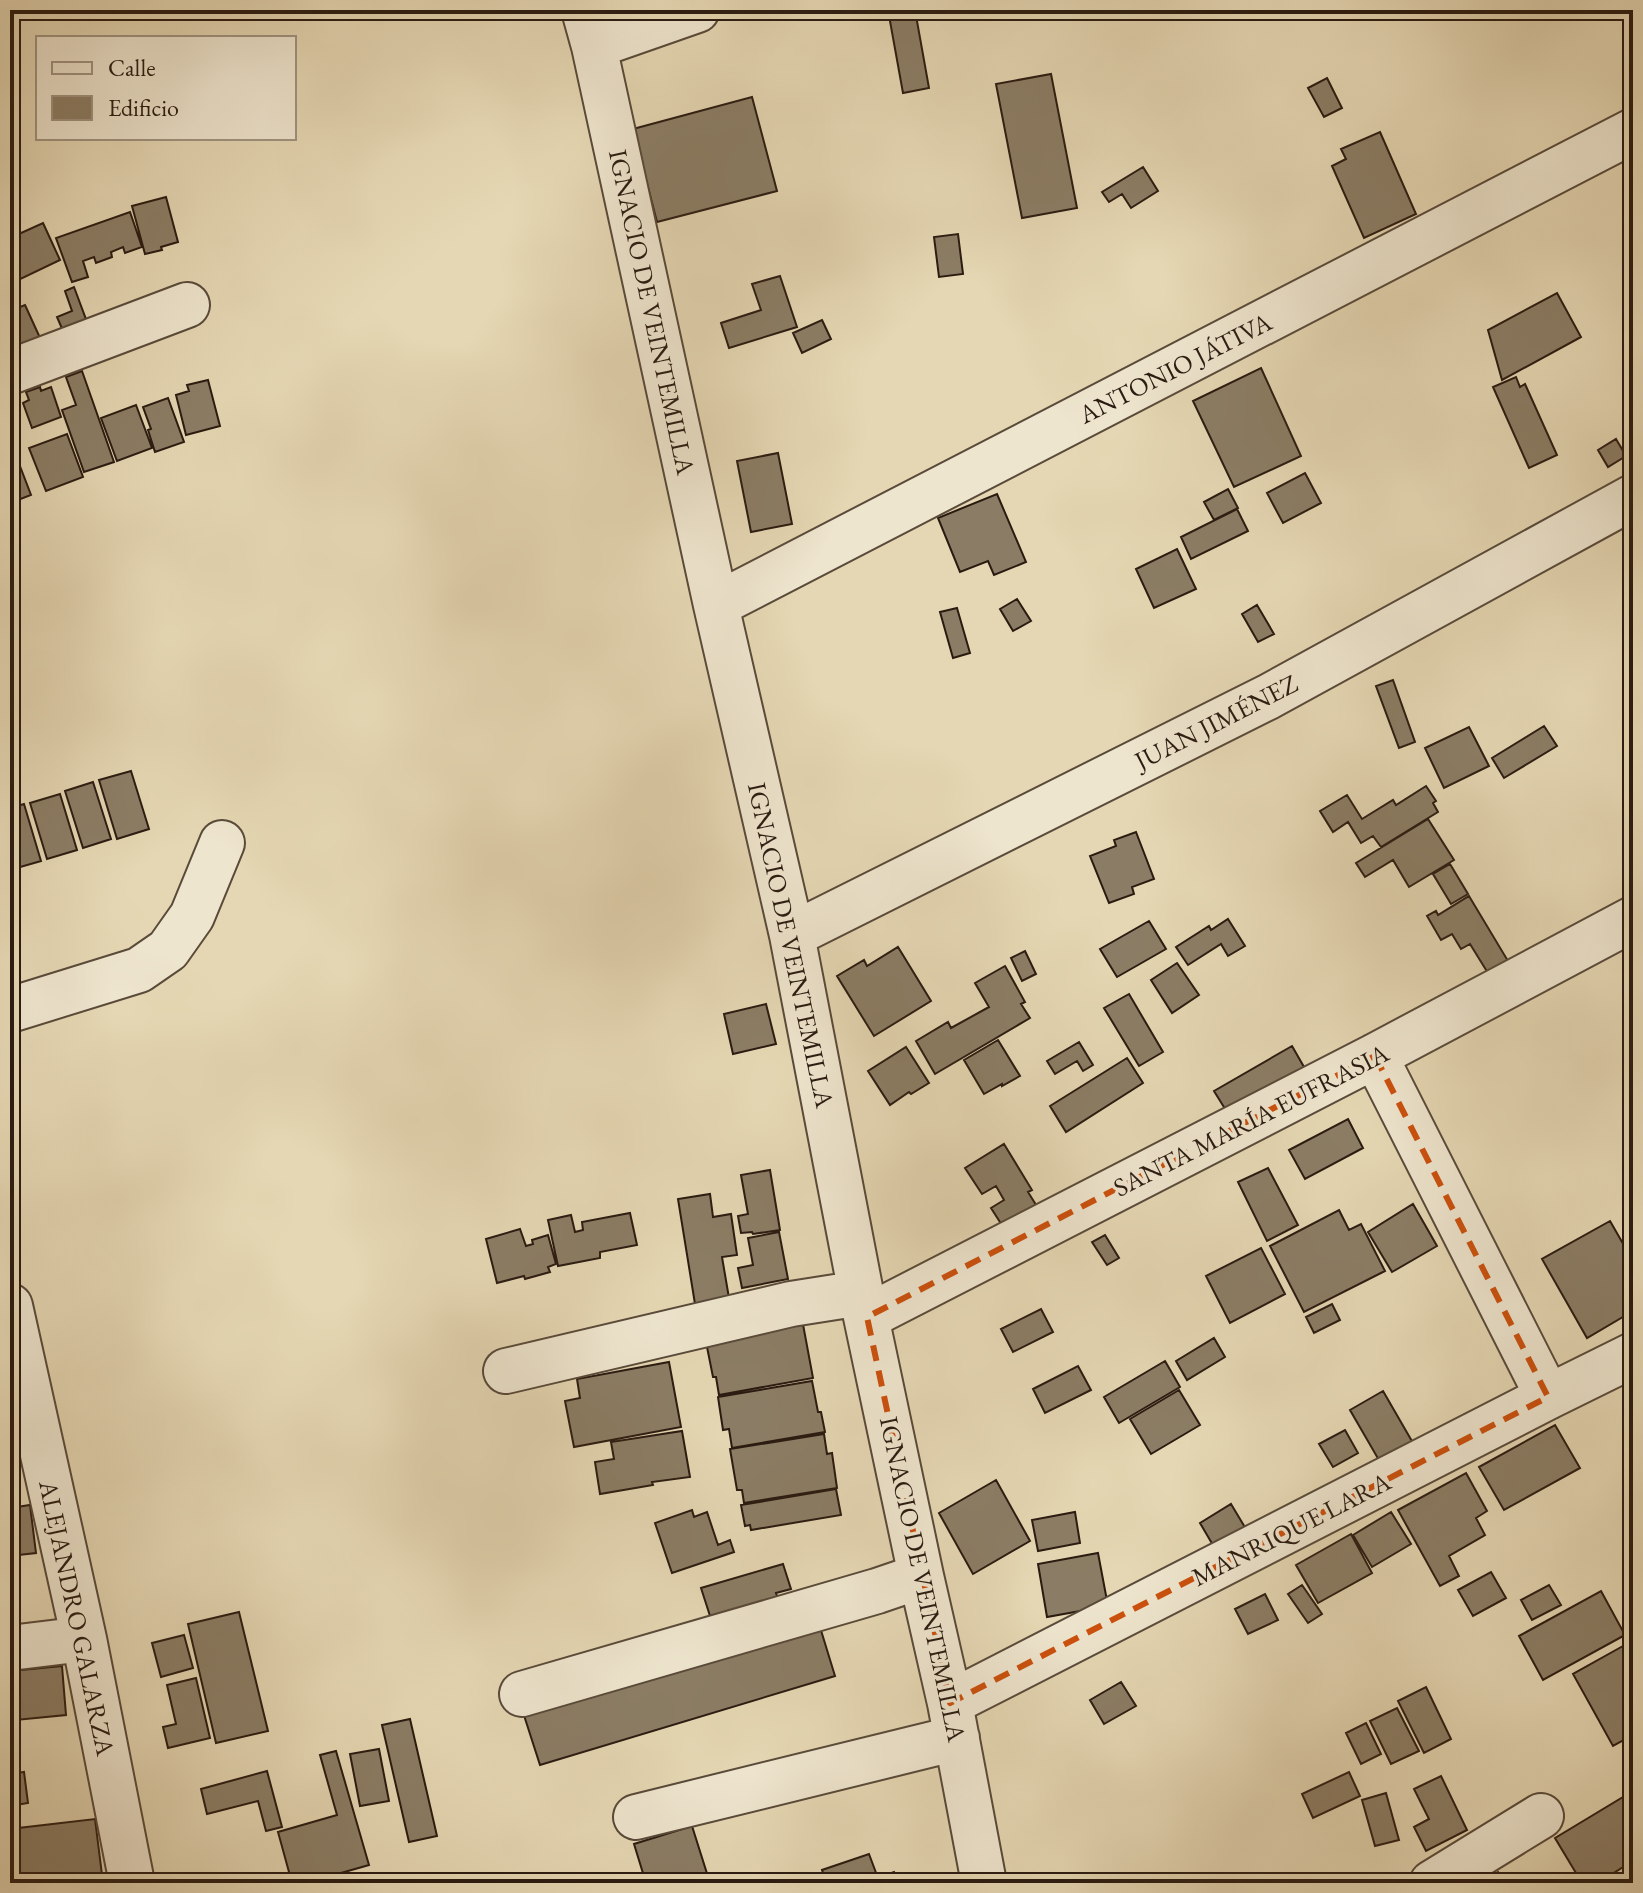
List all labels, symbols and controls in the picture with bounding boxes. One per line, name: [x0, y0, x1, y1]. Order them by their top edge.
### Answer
legend: [36, 36, 296, 140]
text: Calle: [108, 52, 156, 83]
text: Edificio: [108, 92, 179, 123]
street label: IGNACIO DE VEINTEMILLA: [601, 146, 703, 479]
street label: ANTONIO JÁTIVA: [1072, 304, 1278, 432]
street label: JUAN JIMÉNEZ: [1127, 666, 1304, 779]
street label: IGNACIO DE VEINTEMILLA: [740, 779, 842, 1112]
street label: SANTA MARÍA EUFRASIA: [1108, 1035, 1395, 1204]
street label: IGNACIO DE VEINTEMILLA: [872, 1413, 974, 1746]
street label: MANRIQUE LARA: [1186, 1464, 1397, 1594]
street label: ALEJANDRO GALARZA: [31, 1476, 123, 1760]

